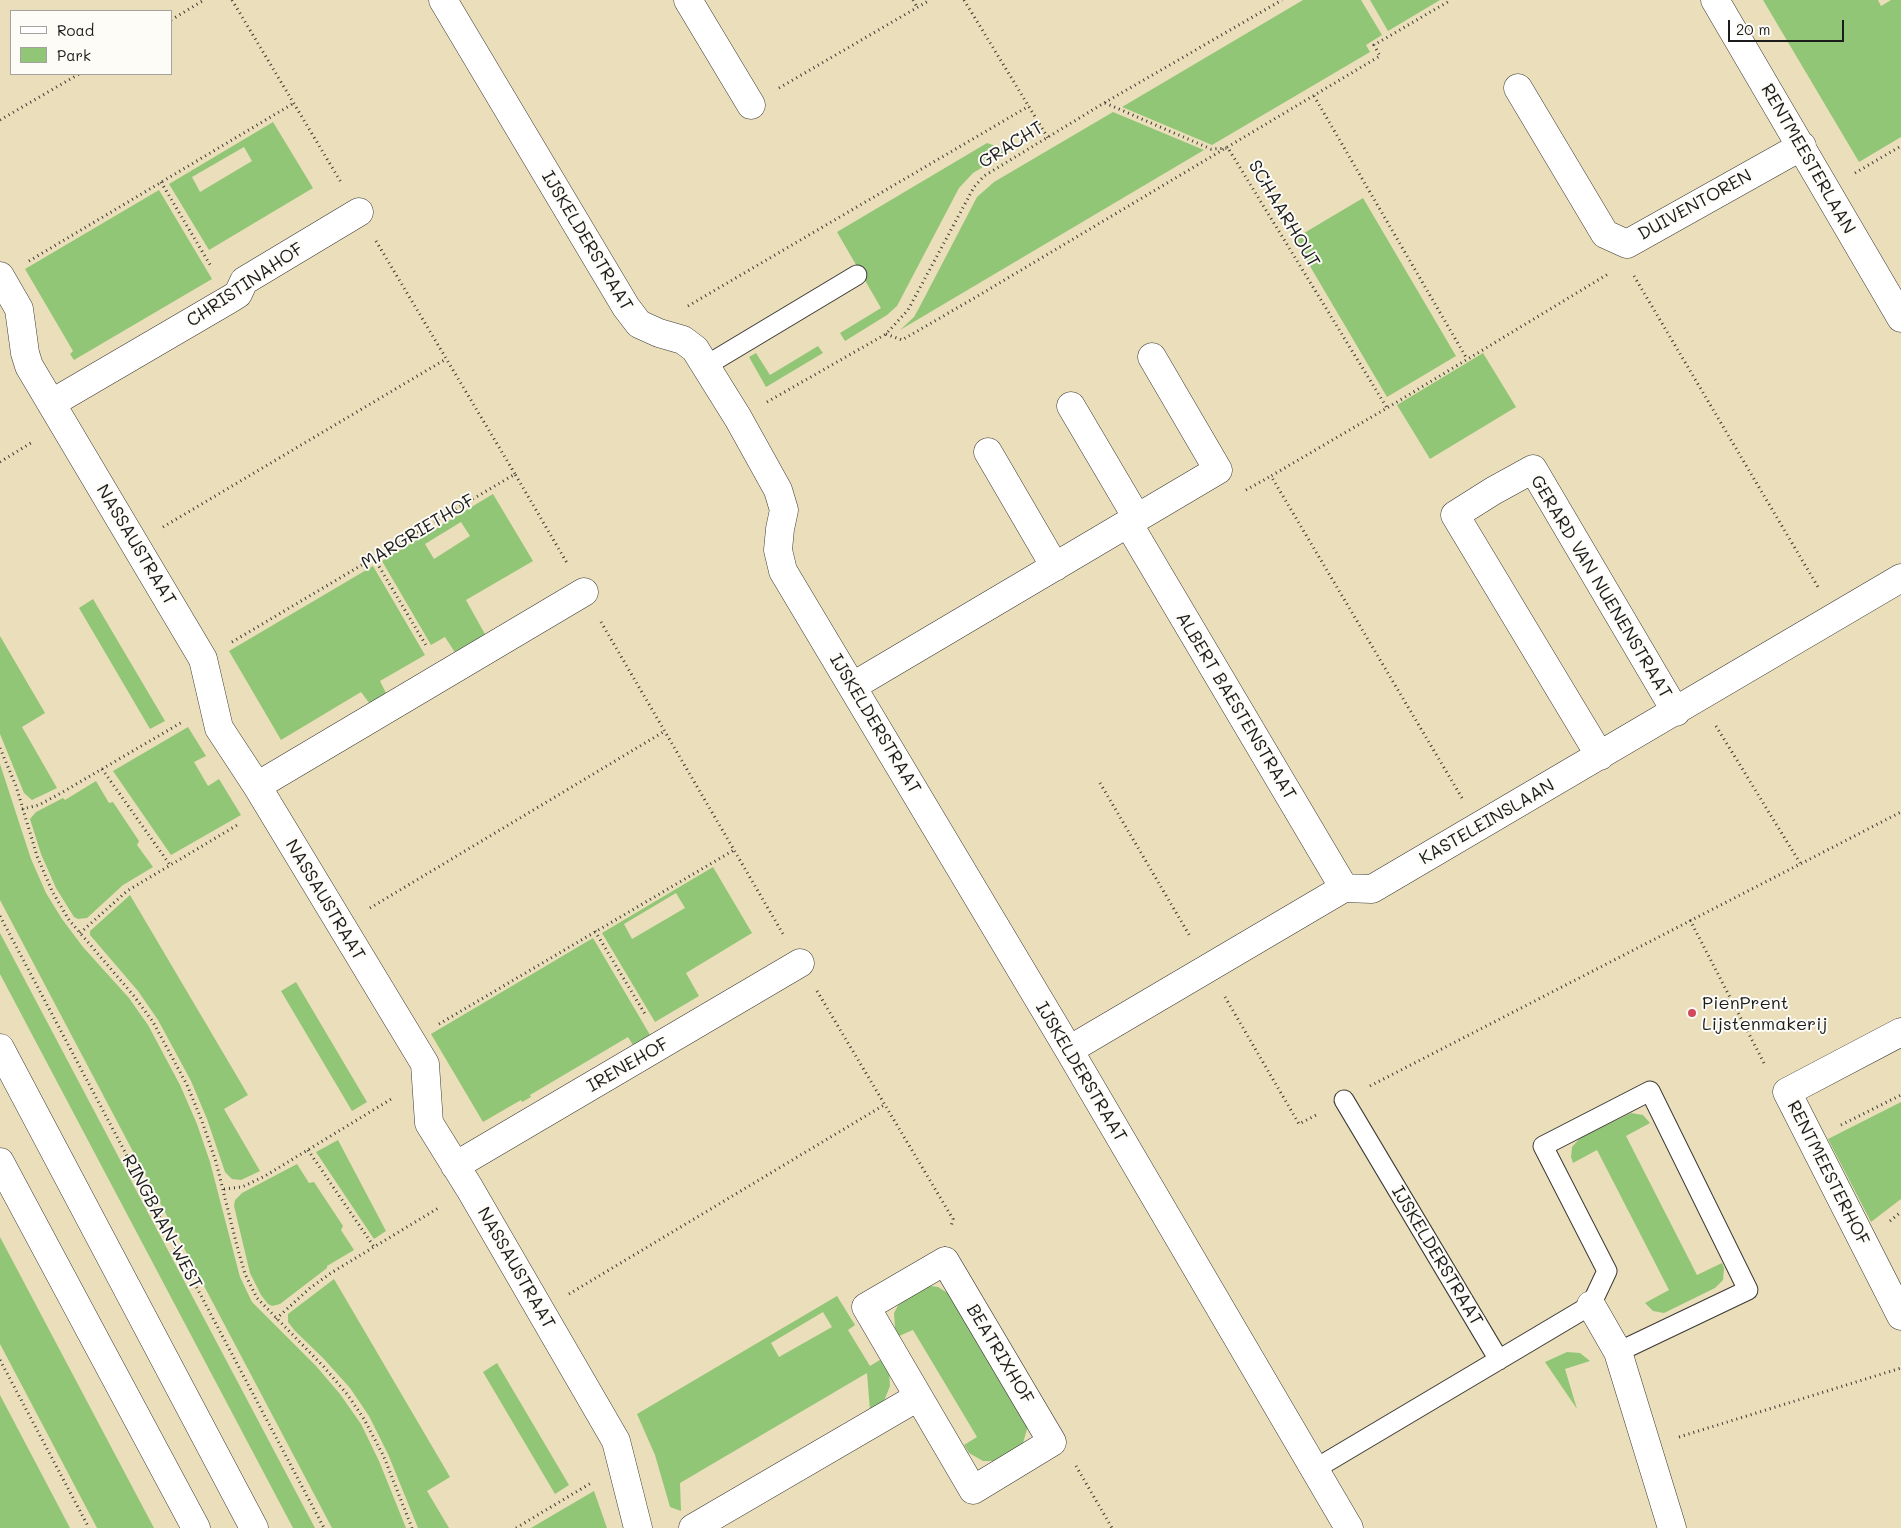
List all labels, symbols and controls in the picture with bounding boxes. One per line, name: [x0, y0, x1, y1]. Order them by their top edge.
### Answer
legend: [10, 10, 172, 75]
scale bar: [1731, 10, 1847, 42]
text: 20 m: [1736, 19, 1770, 39]
text: Road: [57, 20, 94, 40]
text: Park: [57, 45, 91, 65]
street label: RENTMEESTERLAAN: [1756, 80, 1860, 238]
street label: GRACHT: [975, 117, 1047, 173]
street label: SCHAARHOUT: [1243, 156, 1325, 272]
street label: DUIVENTOREN: [1634, 165, 1756, 245]
street label: IJSKELDERSTRAAT: [537, 167, 637, 315]
street label: CHRISTINAHOF: [183, 238, 307, 332]
street label: GERARD VAN NUENENSTRAAT: [1526, 471, 1676, 703]
street label: NASSAUSTRAAT: [91, 481, 181, 609]
street label: MARGRIETHOF: [357, 490, 479, 574]
street label: ALBERT BAESTENSTRAAT: [1171, 608, 1301, 804]
street label: IJSKELDERSTRAAT: [825, 650, 925, 798]
street label: KASTELEINSLAAN: [1416, 774, 1558, 870]
street label: NASSAUSTRAAT: [280, 836, 370, 964]
place label: PienPrent Lijstenmakerij: [1702, 992, 1828, 1034]
street label: IJSKELDERSTRAAT: [1031, 998, 1131, 1146]
marker: PienPrent Lijstenmakerij: [1686, 1007, 1698, 1019]
street label: IRENEHOF: [583, 1033, 673, 1097]
street label: RENTMEESTERHOF: [1782, 1097, 1874, 1249]
street label: RINGBAAN-WEST: [117, 1151, 207, 1293]
street label: IJSKELDERSTRAAT: [1387, 1182, 1487, 1330]
street label: NASSAUSTRAAT: [472, 1203, 560, 1333]
street label: BEATRIXHOF: [962, 1300, 1038, 1408]

